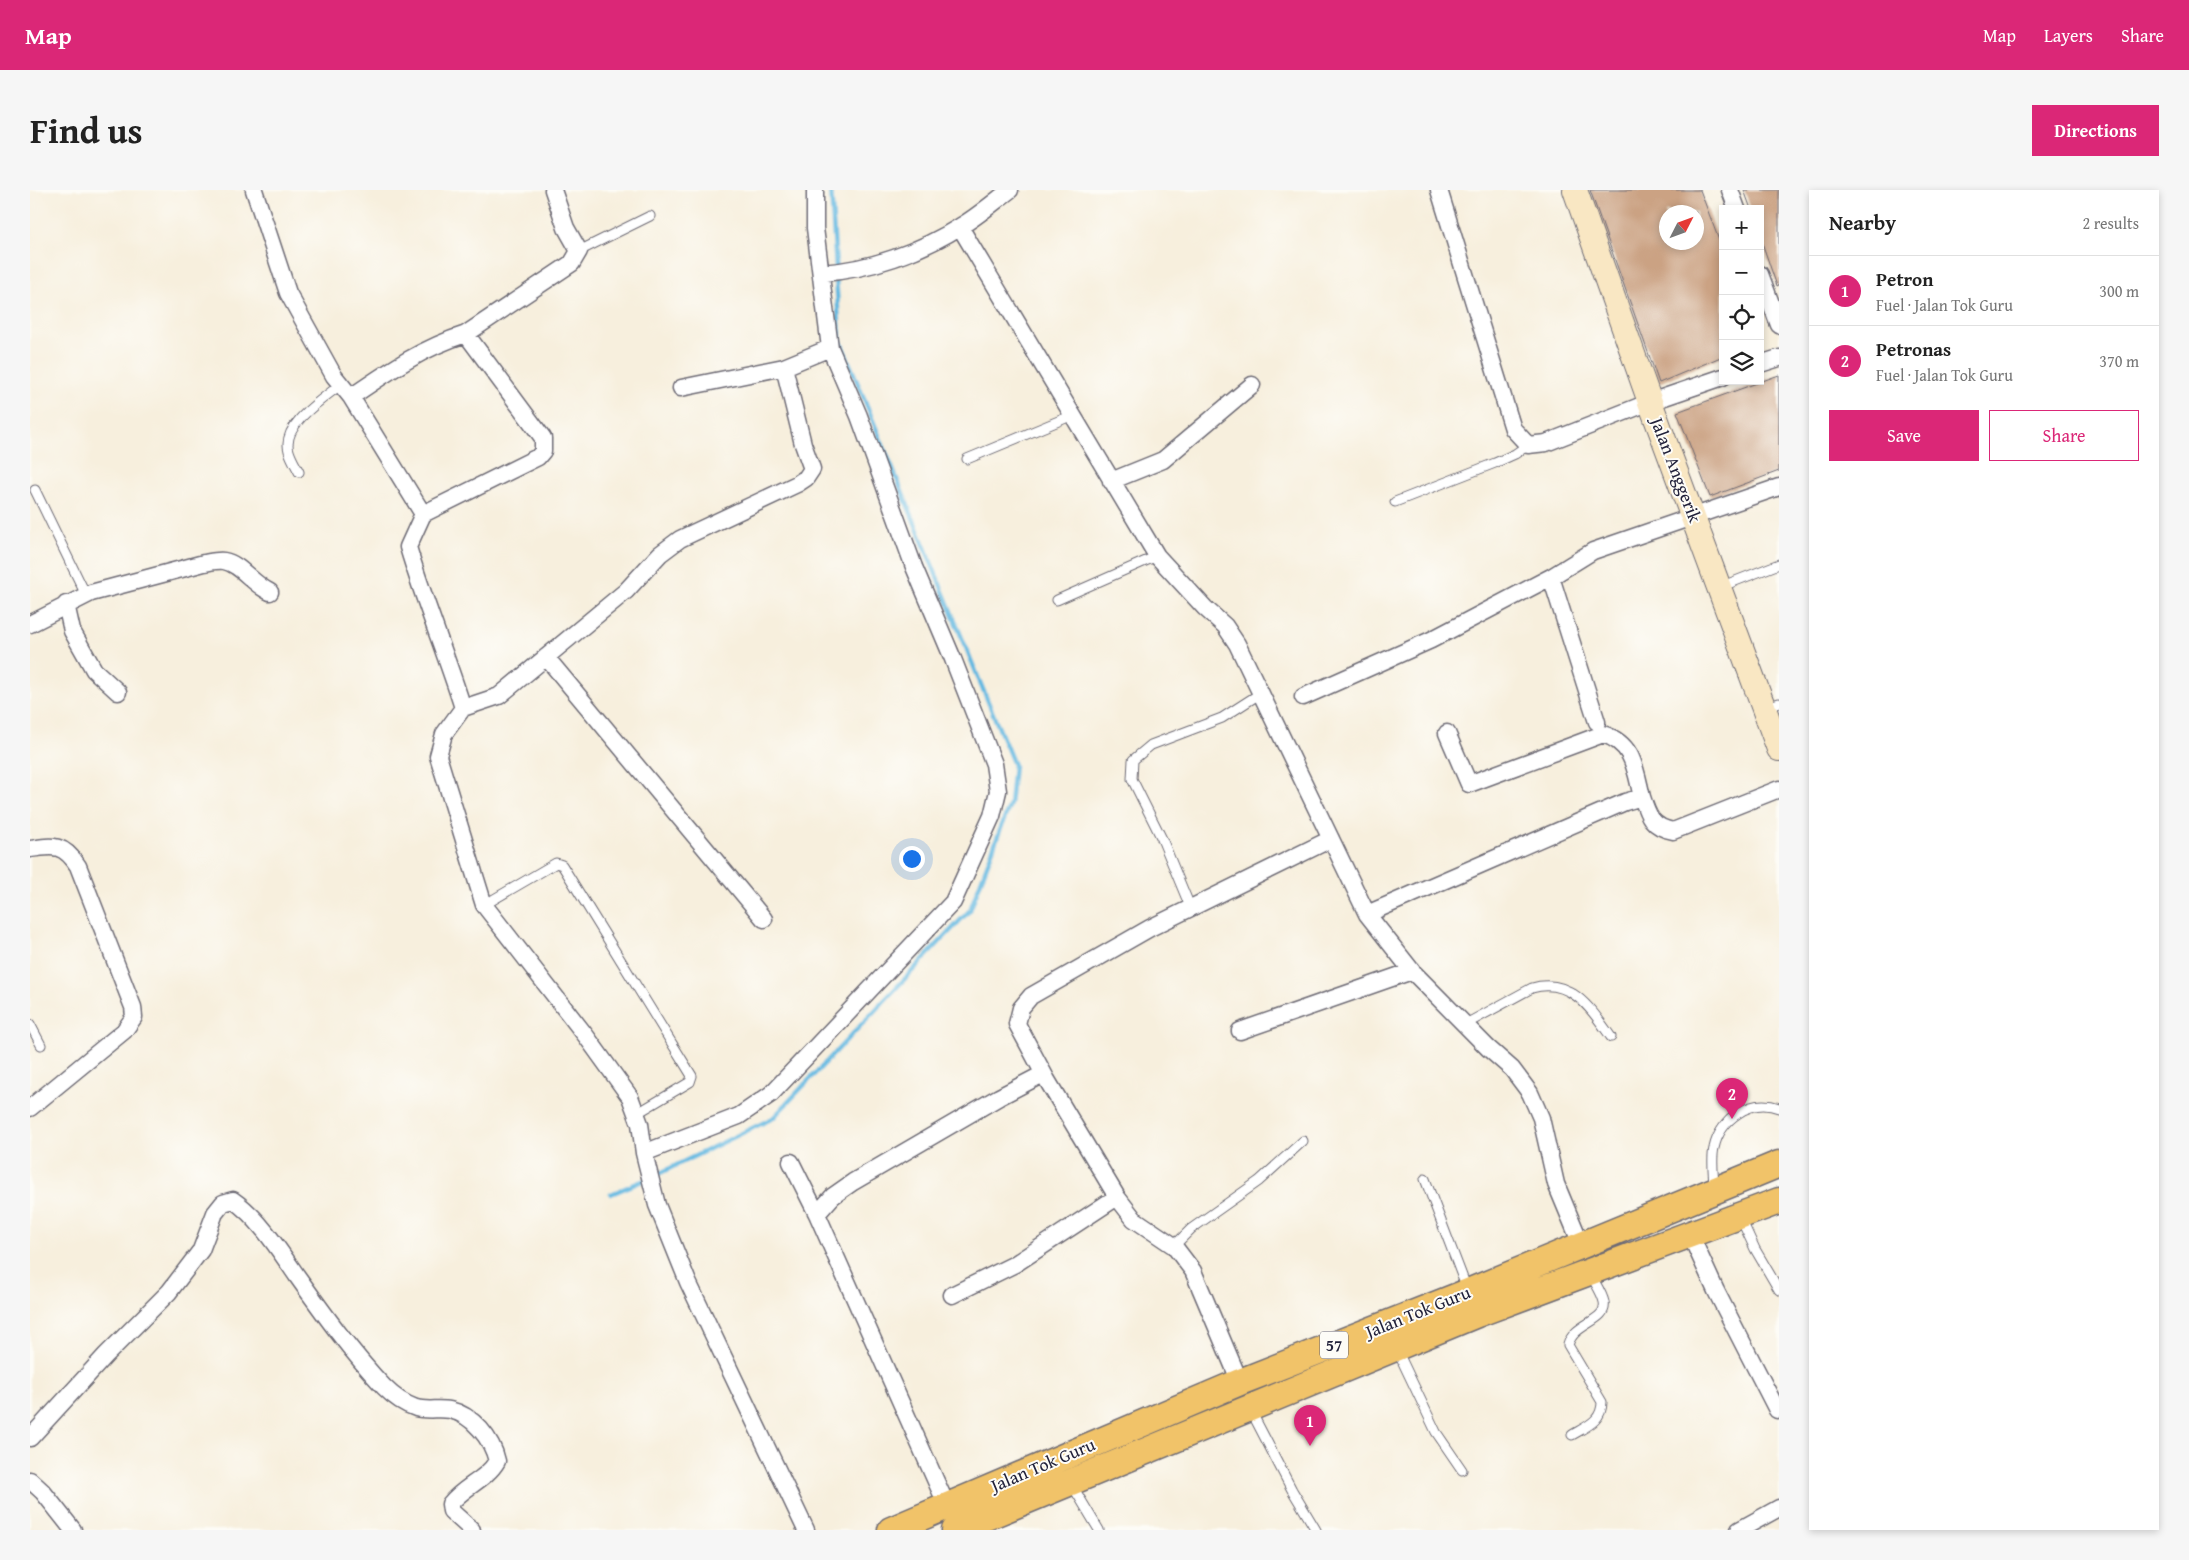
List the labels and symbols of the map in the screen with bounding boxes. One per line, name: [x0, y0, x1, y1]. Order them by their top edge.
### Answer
north arrow: [1659, 205, 1704, 250]
street label: Jalan Anggerik: [1643, 411, 1709, 527]
your location: [899, 846, 925, 872]
pin: 2: [1716, 1078, 1748, 1119]
street label: Jalan Tok Guru: [1359, 1278, 1475, 1346]
road number: 57: [1320, 1332, 1348, 1358]
pin: 1: [1294, 1405, 1326, 1446]
street label: Jalan Tok Guru: [985, 1430, 1099, 1499]

